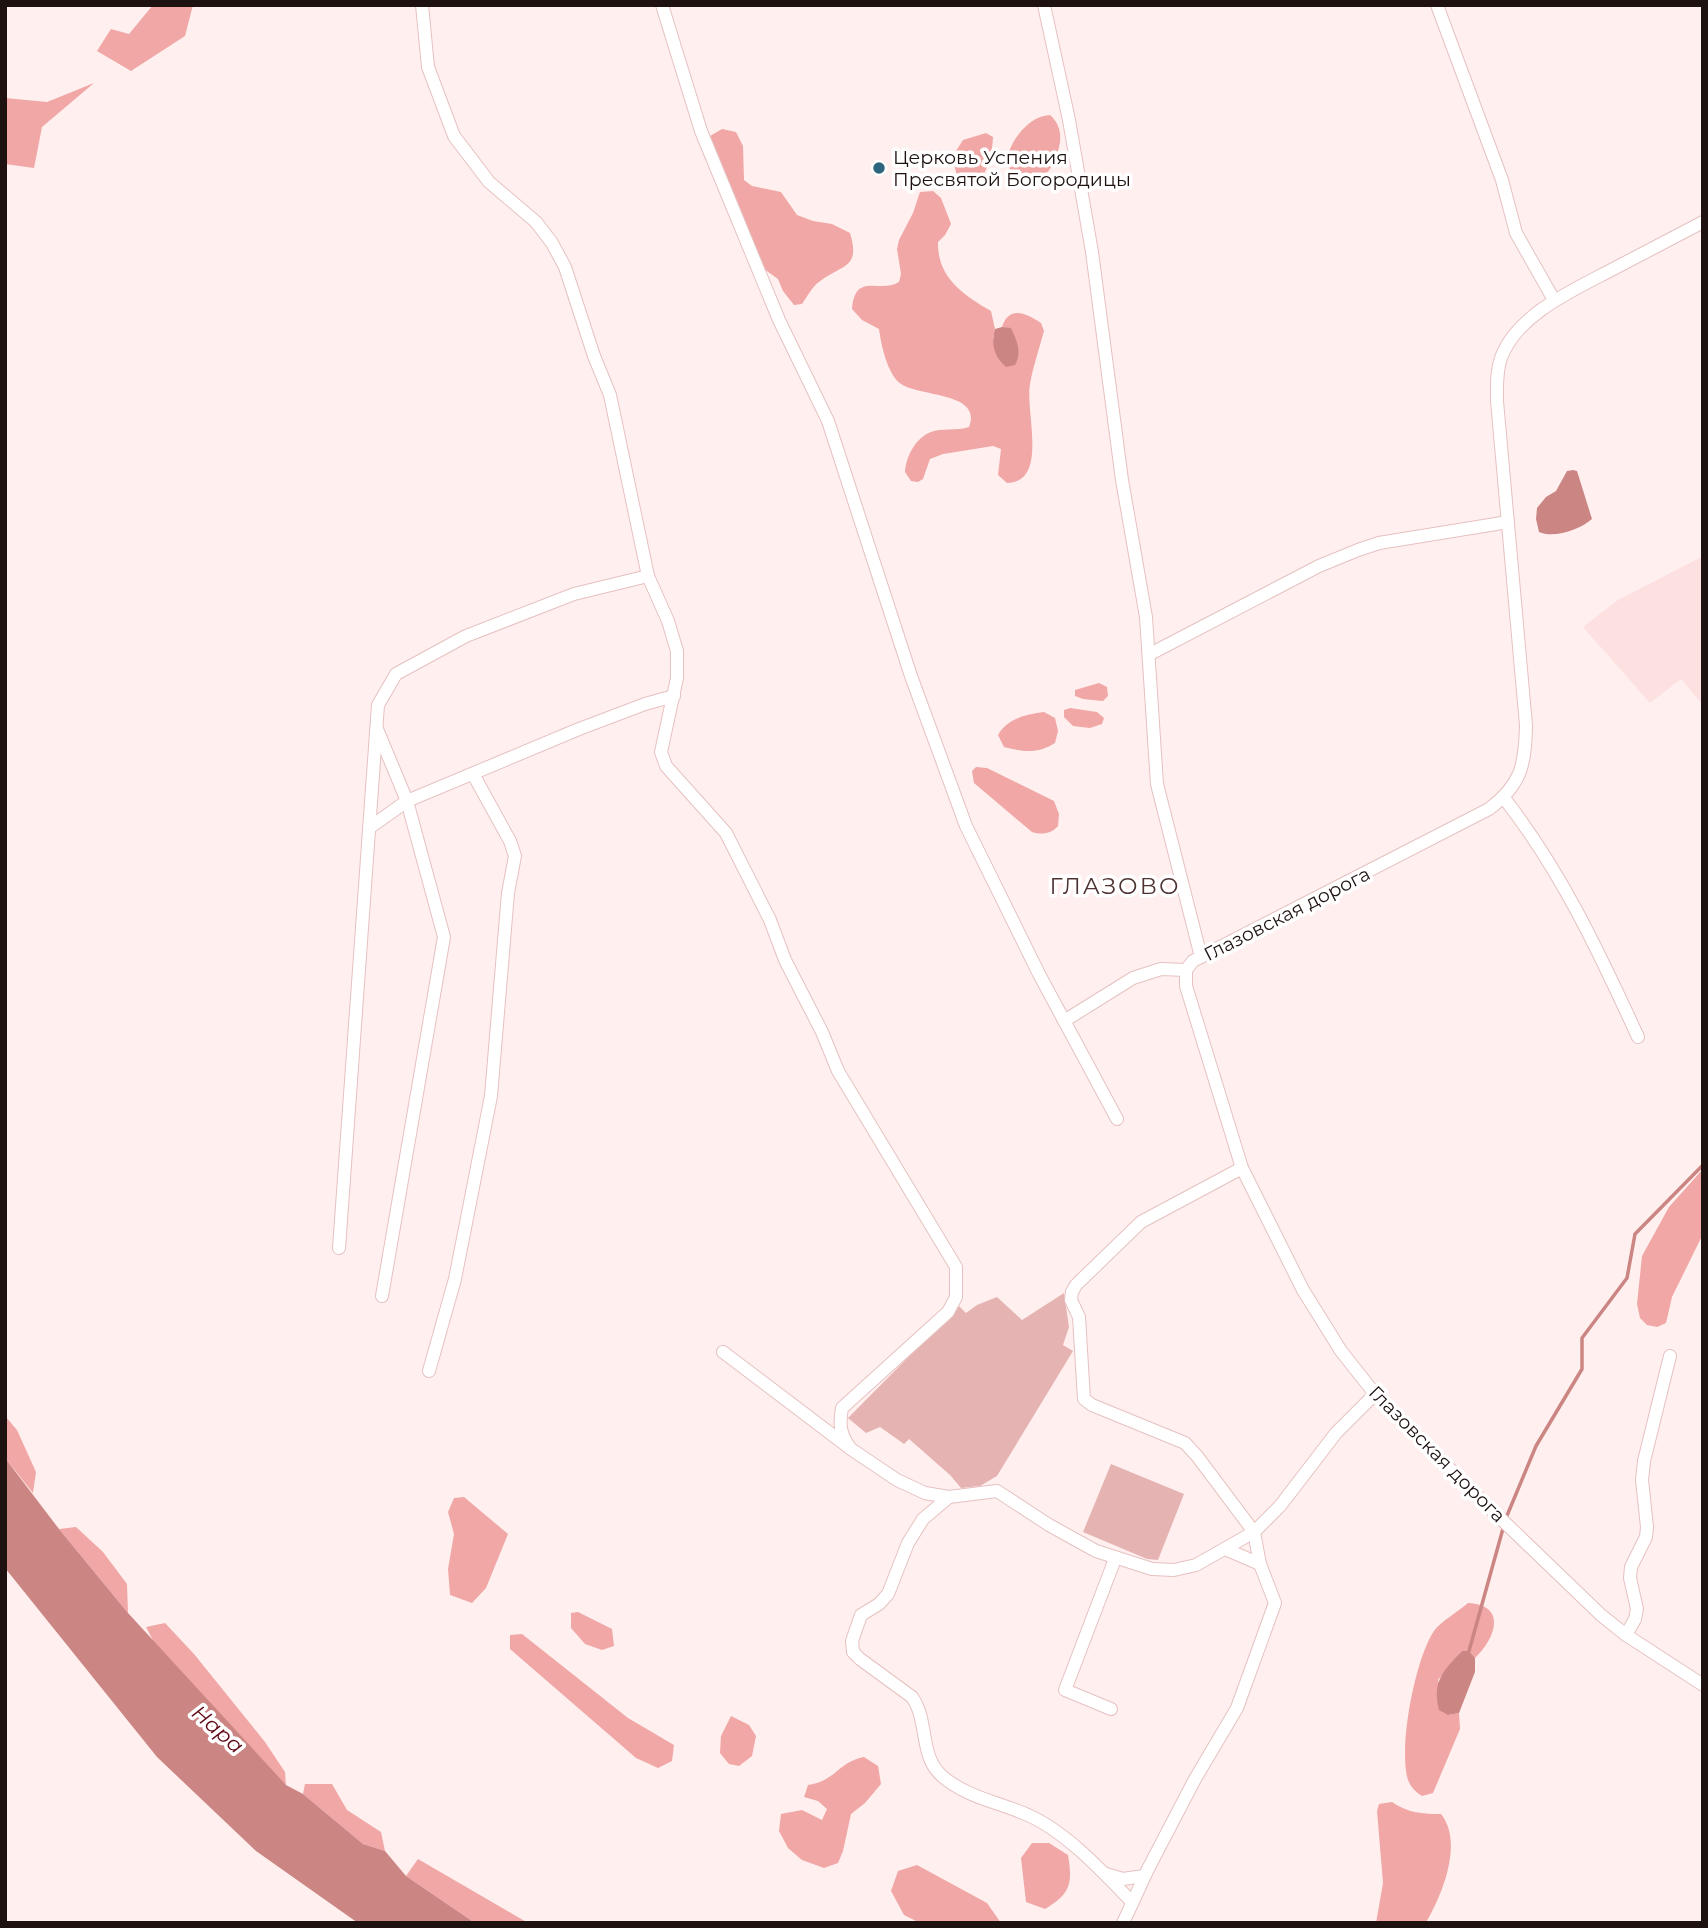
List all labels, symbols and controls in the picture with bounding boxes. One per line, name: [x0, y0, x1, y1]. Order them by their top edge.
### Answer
place label: Церковь Успения Пресвятой Богородицы: [893, 146, 1131, 191]
marker: Церковь Успения Пресвятой Богородицы: [871, 160, 887, 176]
street label: Глазовская дорога: [1200, 862, 1374, 966]
district label: ГЛАЗОВО: [1050, 872, 1180, 900]
street label: Глазовская дорога: [1364, 1381, 1510, 1527]
water label: Нара: [187, 1700, 249, 1758]

